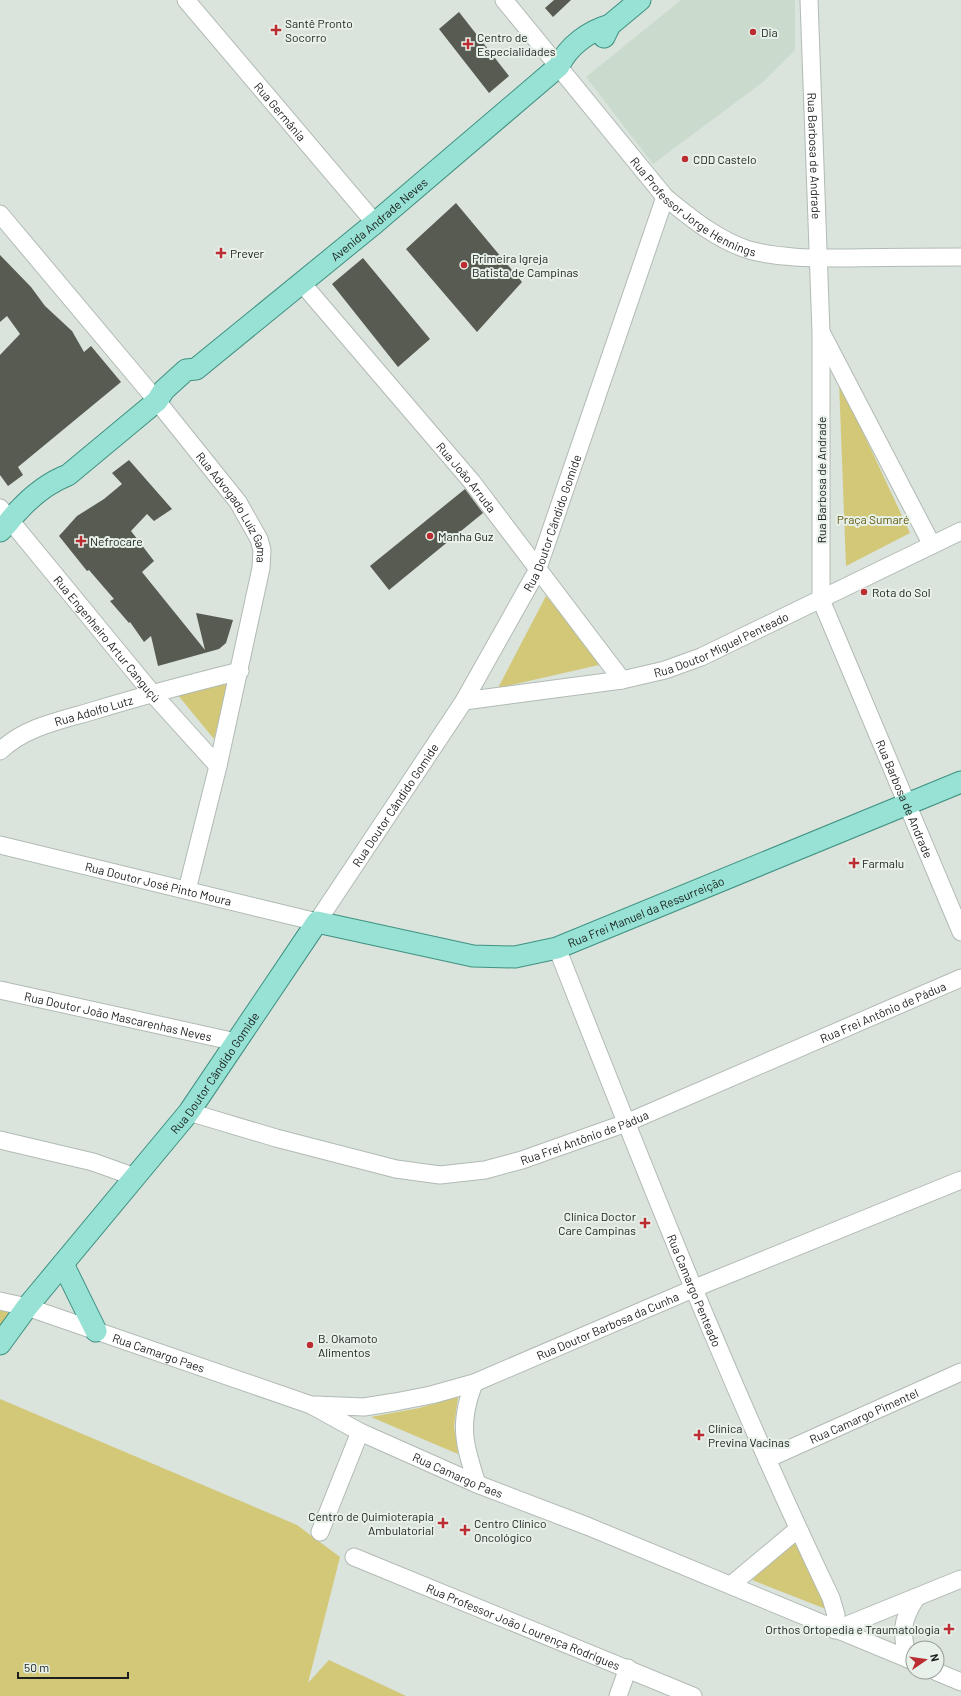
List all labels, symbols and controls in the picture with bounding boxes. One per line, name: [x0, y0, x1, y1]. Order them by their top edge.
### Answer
place label: Santê Pronto Socorro: [285, 16, 353, 44]
marker: Santê Pronto Socorro: [270, 24, 282, 36]
place label: Dia: [761, 25, 778, 39]
marker: Dia: [748, 27, 758, 37]
place label: Centro de Especialidades: [477, 30, 556, 58]
marker: Centro de Especialidades: [462, 38, 474, 50]
street label: Rua Germânia: [252, 79, 309, 143]
street label: Rua Barbosa de Andrade: [805, 92, 824, 219]
place label: CDD Castelo: [693, 152, 757, 166]
street label: Rua Professor Jorge Hennings: [628, 154, 758, 259]
marker: CDD Castelo: [680, 154, 690, 164]
street label: Avenida Andrade Neves: [328, 175, 430, 263]
place label: Prever: [230, 246, 265, 260]
marker: Prever: [215, 247, 227, 259]
place label: Primeira Igreja Batista de Campinas: [472, 251, 579, 279]
marker: Primeira Igreja Batista de Campinas: [459, 260, 469, 270]
street label: Rua Barbosa de Andrade: [814, 417, 828, 543]
street label: Rua João Arruda: [434, 439, 499, 515]
street label: Rua Advogado Luíz Gama: [194, 449, 269, 563]
street label: Rua Doutor Cândido Gomide: [520, 453, 583, 594]
park label: Praça Sumaré: [837, 512, 909, 526]
place label: Manha Guz: [438, 529, 493, 543]
marker: Manha Guz: [425, 531, 435, 541]
place label: Nefrocare: [90, 534, 143, 548]
marker: Nefrocare: [75, 535, 87, 547]
street label: Rua Engenheiro Artur Canguçú: [51, 573, 163, 705]
place label: Rota do Sol: [872, 585, 930, 599]
marker: Rota do Sol: [859, 587, 869, 597]
street label: Rua Doutor Miguel Penteado: [652, 609, 791, 679]
street label: Rua Adolfo Lutz: [53, 692, 134, 728]
street label: Rua Barbosa de Andrade: [874, 738, 936, 860]
street label: Rua Doutor Cândido Gomide: [349, 741, 441, 869]
place label: Farmalu: [862, 856, 904, 870]
marker: Farmalu: [849, 858, 859, 868]
street label: Rua Doutor José Pinto Moura: [84, 859, 233, 908]
street label: Rua Frei Manuel da Ressurreição: [565, 873, 726, 950]
street label: Rua Frei Antônio de Pádua: [818, 978, 948, 1045]
street label: Rua Doutor João Mascarenhas Neves: [23, 989, 213, 1044]
street label: Rua Doutor Cândido Gomide: [167, 1009, 261, 1136]
street label: Rua Frei Antônio de Pádua: [518, 1107, 651, 1167]
place label: Clínica Doctor Care Campinas: [558, 1209, 637, 1237]
marker: Clínica Doctor Care Campinas: [639, 1217, 651, 1229]
street label: Rua Camargo Penteado: [665, 1232, 724, 1349]
street label: Rua Doutor Barbosa da Cunha: [534, 1289, 681, 1362]
street label: Rua Camargo Paes: [111, 1330, 207, 1375]
place label: B. Okamoto Alimentos: [318, 1331, 378, 1359]
marker: B. Okamoto Alimentos: [305, 1340, 315, 1350]
street label: Rua Camargo Pimentel: [807, 1385, 920, 1446]
place label: Clínica Previna Vacinas: [708, 1421, 790, 1449]
marker: Clínica Previna Vacinas: [693, 1429, 705, 1441]
street label: Rua Camargo Paes: [411, 1449, 505, 1500]
place label: Centro de Quimioterapia Ambulatorial: [308, 1509, 434, 1537]
place label: Centro Clínico Oncológico: [474, 1516, 547, 1544]
marker: Centro de Quimioterapia Ambulatorial: [437, 1517, 449, 1529]
marker: Centro Clínico Oncológico: [459, 1524, 471, 1536]
street label: Rua Professor João Lourença Rodrigues: [424, 1581, 622, 1672]
place label: Orthos Ortopedia e Traumatologia: [765, 1622, 940, 1636]
marker: Orthos Ortopedia e Traumatologia: [943, 1623, 955, 1635]
north arrow: [905, 1640, 945, 1680]
text: N: [928, 1653, 942, 1663]
scale bar: [18, 1654, 128, 1680]
text: 50 m: [24, 1660, 49, 1674]

